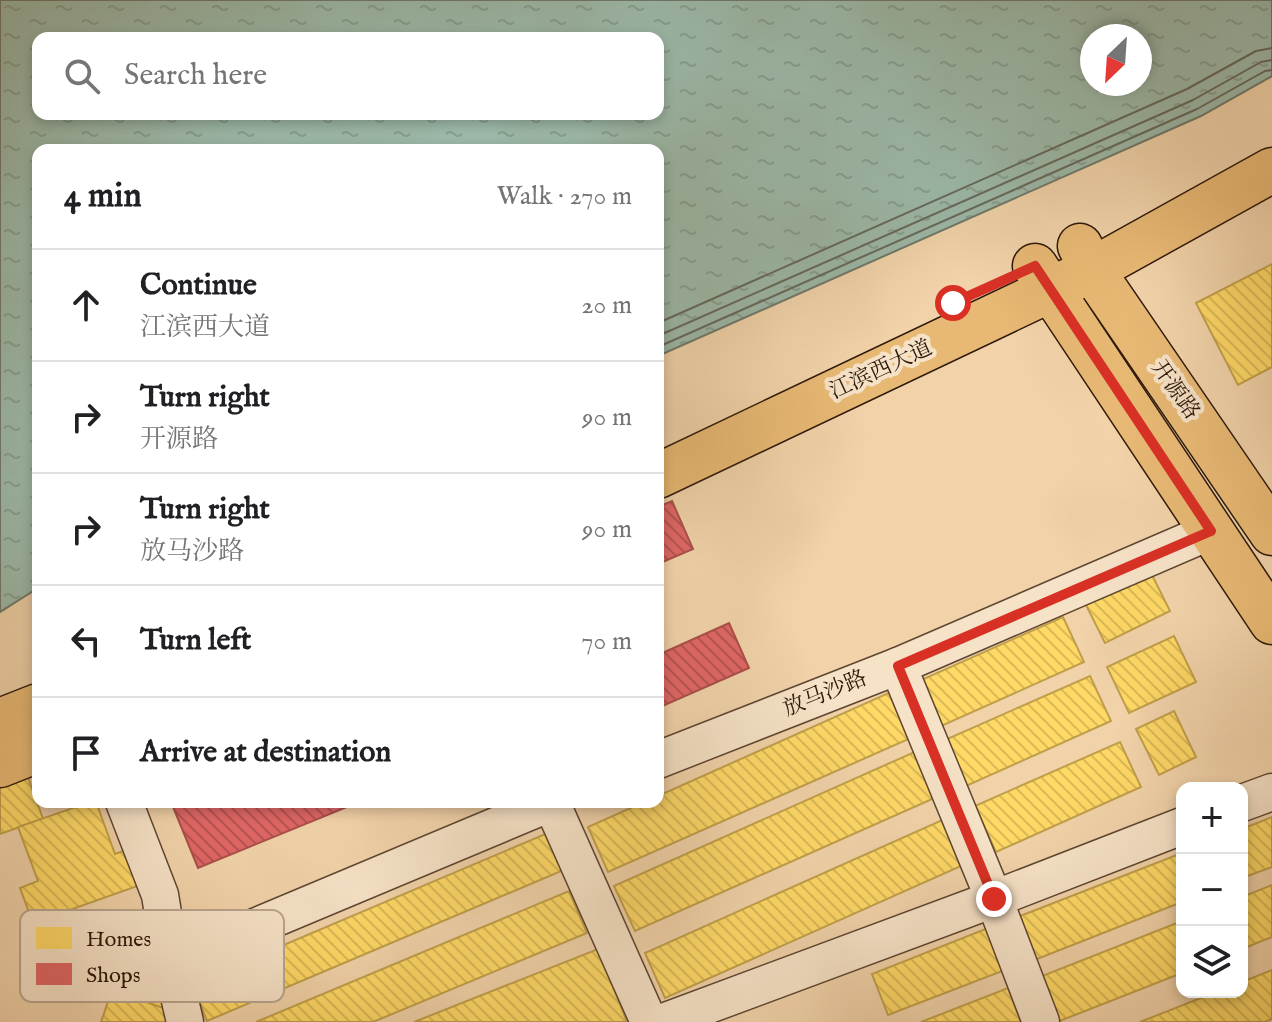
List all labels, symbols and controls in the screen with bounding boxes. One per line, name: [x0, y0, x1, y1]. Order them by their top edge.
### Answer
north arrow: [1080, 24, 1152, 96]
search box: [32, 32, 664, 120]
icon: search: [60, 54, 104, 98]
text: Search here: [124, 57, 267, 95]
text: 4 min: [64, 175, 142, 218]
text: Walk · 270 m: [497, 180, 632, 213]
text: Continue: [140, 267, 257, 305]
icon: ahead: [64, 283, 108, 327]
route start: [935, 285, 971, 321]
text: 20 m: [581, 289, 632, 322]
text: 江滨西大道: [140, 311, 270, 344]
street label: 江滨西大道: [825, 334, 937, 406]
street label: 开源路: [1145, 355, 1205, 425]
text: Turn right: [140, 379, 270, 417]
icon: right: [64, 395, 108, 439]
text: 90 m: [582, 401, 632, 434]
text: 开源路: [140, 423, 218, 456]
text: Turn right: [140, 491, 270, 529]
icon: right: [64, 507, 108, 551]
text: 90 m: [582, 513, 632, 546]
text: 放马沙路: [140, 535, 244, 568]
icon: left: [64, 619, 108, 663]
text: Turn left: [140, 622, 251, 660]
text: 70 m: [581, 625, 632, 658]
street label: 放马沙路: [779, 665, 871, 723]
icon: arrive: [64, 731, 108, 775]
text: Arrive at destination: [140, 734, 391, 772]
map controls: [1176, 782, 1248, 998]
button: +: [1176, 782, 1248, 854]
button: −: [1176, 854, 1248, 926]
route end: [976, 881, 1012, 917]
legend: [20, 910, 284, 1002]
text: Homes: [86, 926, 151, 954]
button: layers: [1176, 926, 1248, 998]
text: Shops: [86, 962, 140, 990]

